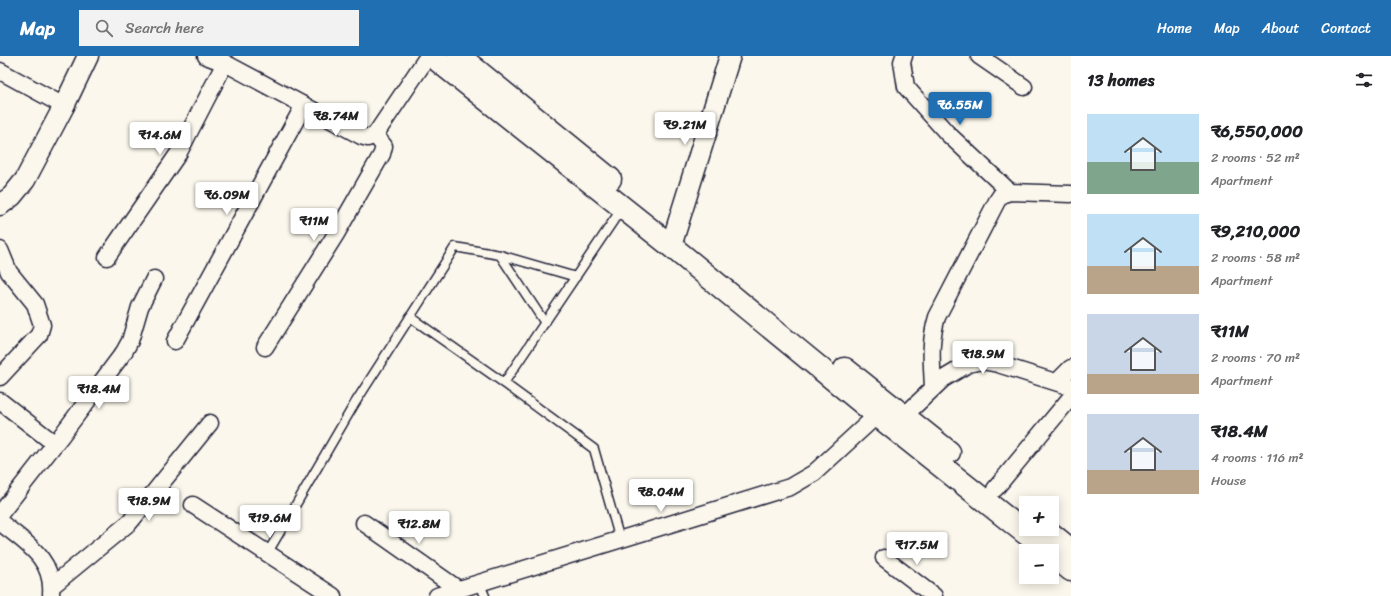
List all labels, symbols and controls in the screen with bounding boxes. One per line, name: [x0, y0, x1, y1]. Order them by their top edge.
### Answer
search box: [79, 10, 359, 46]
text: Map: [20, 12, 55, 45]
text: Search here: [125, 15, 204, 41]
text: Home: [1157, 16, 1192, 41]
text: Map: [1214, 16, 1240, 41]
text: About: [1262, 16, 1299, 41]
text: Contact: [1321, 16, 1371, 41]
icon: search: [93, 17, 115, 39]
text: 13 homes: [1087, 65, 1154, 95]
icon: filters: [1353, 69, 1375, 91]
pin: ₹6.55M: [927, 92, 993, 126]
text: ₹6.55M: [937, 93, 983, 116]
pin: ₹8.74M: [303, 103, 369, 137]
text: ₹8.74M: [313, 104, 359, 127]
pin: ₹9.21M: [652, 112, 718, 146]
text: ₹9.21M: [664, 113, 706, 136]
text: ₹6,550,000: [1211, 116, 1303, 146]
pin: ₹14.6M: [127, 122, 193, 156]
text: ₹14.6M: [139, 123, 181, 146]
icon: home: [1119, 130, 1167, 178]
text: 2 rooms · 52 m²: [1211, 146, 1300, 169]
text: Apartment: [1211, 169, 1272, 192]
pin: ₹6.09M: [194, 182, 260, 216]
text: ₹6.09M: [204, 183, 250, 206]
pin: ₹11M: [290, 208, 338, 242]
text: ₹11M: [299, 209, 329, 232]
text: ₹9,210,000: [1211, 216, 1300, 246]
icon: home: [1119, 230, 1167, 278]
text: 2 rooms · 58 m²: [1211, 246, 1300, 269]
text: Apartment: [1211, 269, 1272, 292]
text: ₹11M: [1211, 316, 1249, 346]
icon: home: [1119, 330, 1167, 378]
pin: ₹18.9M: [950, 341, 1016, 375]
text: ₹18.9M: [961, 342, 1005, 365]
text: 2 rooms · 70 m²: [1211, 346, 1300, 369]
text: Apartment: [1211, 369, 1272, 392]
pin: ₹18.4M: [66, 376, 132, 410]
text: ₹18.4M: [77, 377, 121, 400]
text: ₹18.4M: [1211, 416, 1268, 446]
icon: home: [1119, 430, 1167, 478]
text: 4 rooms · 116 m²: [1211, 446, 1304, 469]
text: House: [1211, 469, 1246, 492]
pin: ₹8.04M: [628, 479, 694, 513]
text: ₹8.04M: [638, 480, 684, 503]
pin: ₹18.9M: [116, 488, 182, 522]
text: ₹18.9M: [127, 489, 171, 512]
map controls: [1019, 496, 1059, 584]
button: +: [1019, 496, 1059, 536]
pin: ₹19.6M: [237, 505, 303, 539]
text: ₹19.6M: [249, 506, 291, 529]
pin: ₹12.8M: [386, 511, 452, 545]
text: ₹12.8M: [398, 512, 440, 535]
pin: ₹17.5M: [884, 532, 950, 566]
text: ₹17.5M: [896, 533, 938, 556]
button: −: [1019, 544, 1059, 584]

